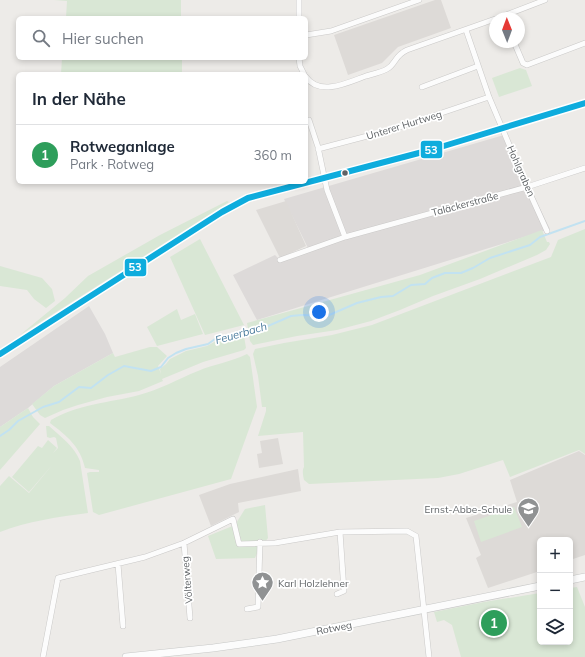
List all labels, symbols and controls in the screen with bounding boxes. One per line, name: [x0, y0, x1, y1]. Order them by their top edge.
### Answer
north arrow: [489, 12, 525, 48]
search box: [16, 16, 308, 60]
icon: search: [30, 27, 52, 49]
text: Hier suchen: [62, 29, 144, 48]
text: In der Nähe: [32, 88, 126, 109]
street label: Unterer Hurtweg: [365, 107, 443, 143]
text: Rotweganlage: [70, 137, 175, 156]
line badge: 53: [420, 140, 443, 159]
text: 53: [424, 143, 438, 157]
street label: Hohlgraben: [504, 143, 538, 199]
text: 1: [41, 147, 49, 163]
text: 360 m: [254, 147, 292, 163]
text: Park · Rotweg: [70, 156, 154, 172]
unlabelled marker: [340, 168, 350, 178]
street label: Taläckerstraße: [430, 189, 500, 219]
line badge: 53: [124, 258, 147, 277]
text: 53: [128, 260, 142, 274]
your location: [309, 302, 329, 322]
water label: Feuerbach: [213, 319, 269, 347]
school or university icon: Ernst-Abbe-Schule: [515, 496, 541, 529]
place label: Ernst-Abbe-Schule: [425, 503, 512, 516]
map controls: [537, 537, 573, 645]
button: +: [537, 537, 573, 573]
street label: Völterweg: [178, 556, 196, 604]
place icon: Karl Holzlehner: [250, 570, 276, 603]
button: −: [537, 573, 573, 609]
place label: Karl Holzlehner: [278, 577, 349, 590]
pin: 1: [481, 608, 507, 638]
button: layers: [537, 609, 573, 645]
street label: Rotweg: [315, 618, 353, 638]

